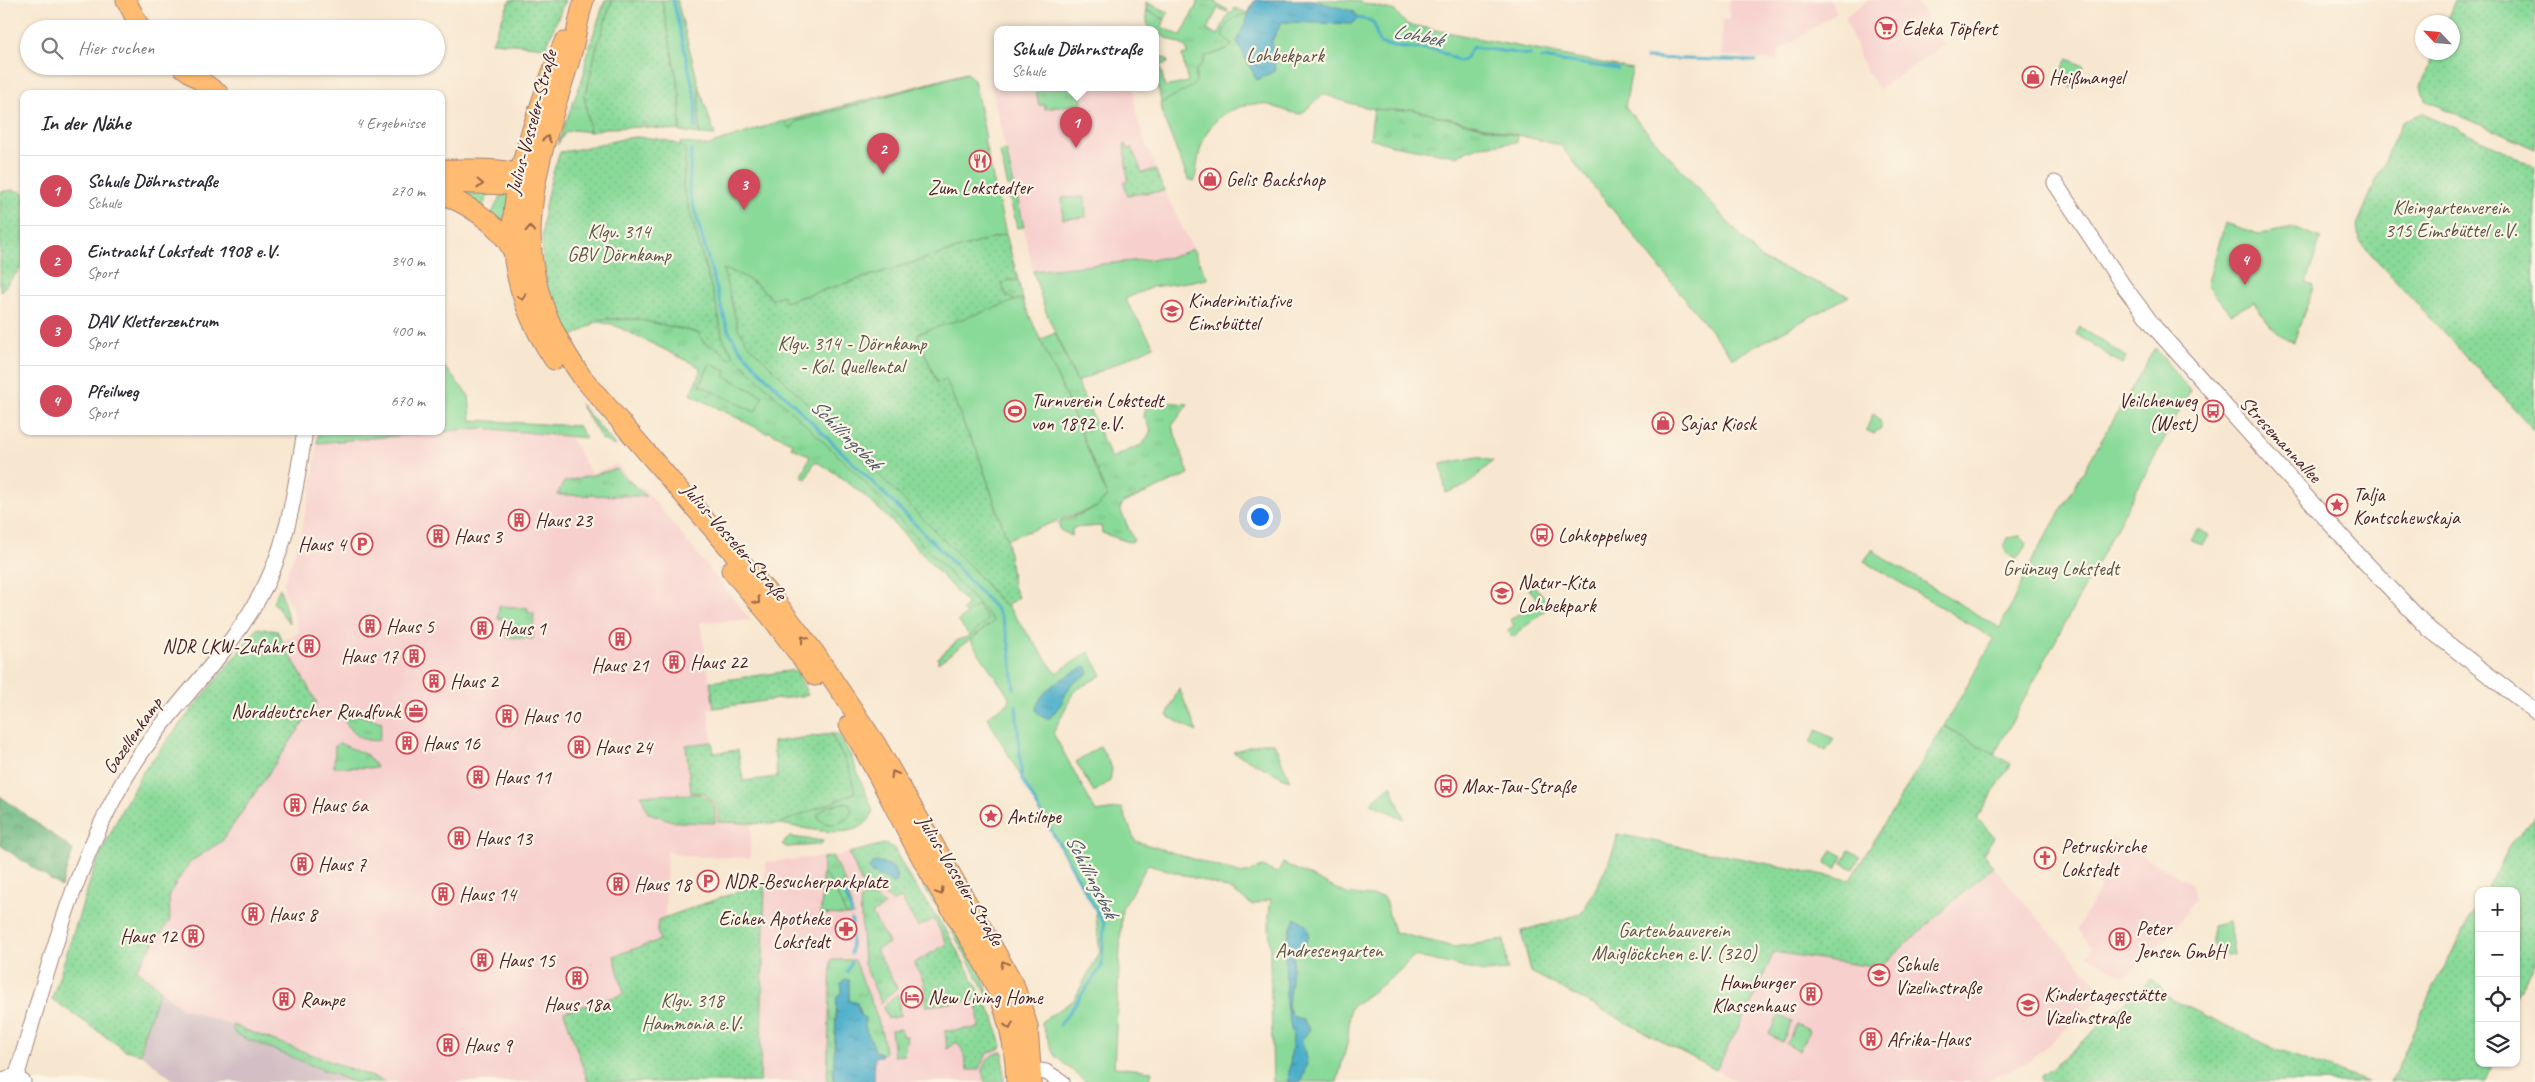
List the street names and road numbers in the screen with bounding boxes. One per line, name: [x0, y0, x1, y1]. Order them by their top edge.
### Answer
street label: Julius-Vosseler-Straße: [500, 46, 563, 198]
street label: Stresemannallee: [2234, 391, 2328, 489]
street label: Julius-Vosseler-Straße: [676, 476, 794, 607]
street label: Gazellenkamp: [97, 691, 169, 779]
street label: Julius-Vosseler-Straße: [911, 809, 1010, 952]

